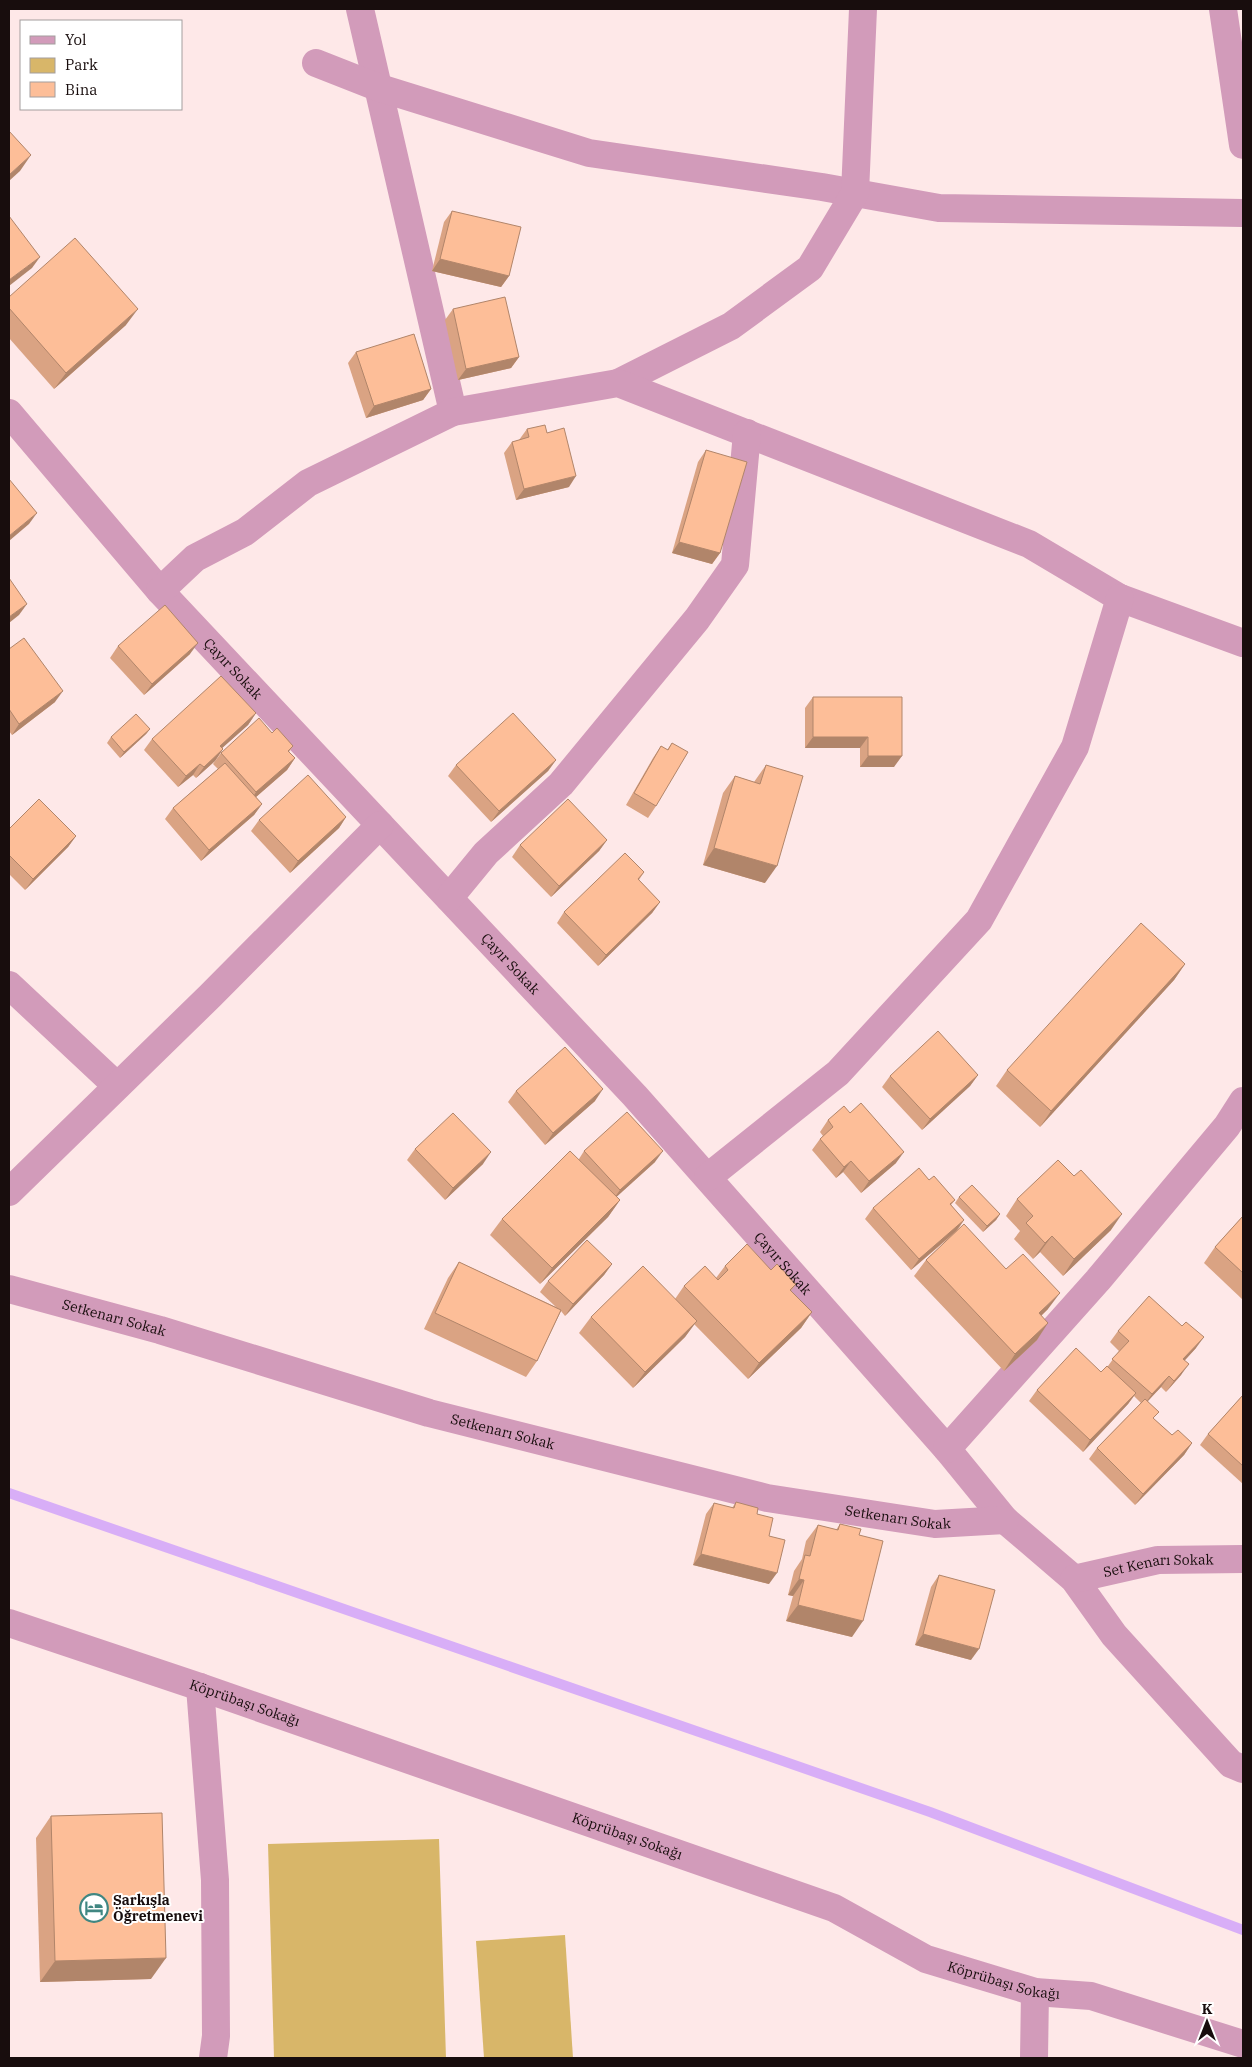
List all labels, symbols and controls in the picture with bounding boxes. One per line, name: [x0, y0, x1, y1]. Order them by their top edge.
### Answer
legend: [20, 20, 182, 110]
text: Yol: [65, 30, 86, 49]
text: Park: [65, 55, 98, 74]
text: Bina: [65, 80, 98, 99]
street label: Çayır Sokak: [200, 634, 267, 704]
street label: Çayır Sokak: [477, 929, 544, 999]
street label: Çayır Sokak: [750, 1228, 816, 1299]
street label: Setkenarı Sokak: [60, 1295, 169, 1341]
street label: Setkenarı Sokak: [449, 1410, 558, 1453]
street label: Setkenarı Sokak: [844, 1501, 952, 1533]
street label: Set Kenarı Sokak: [1101, 1550, 1215, 1581]
street label: Köprübaşı Sokağı: [187, 1675, 303, 1730]
street label: Köprübaşı Sokağı: [570, 1808, 685, 1864]
place label: Şarkışla Öğretmenevi: [113, 1891, 203, 1925]
hotel icon: Şarkışla Öğretmenevi: [79, 1893, 109, 1923]
street label: Köprübaşı Sokağı: [945, 1957, 1061, 2003]
north arrow: [1182, 1997, 1232, 2047]
text: K: [1202, 2000, 1213, 2018]

